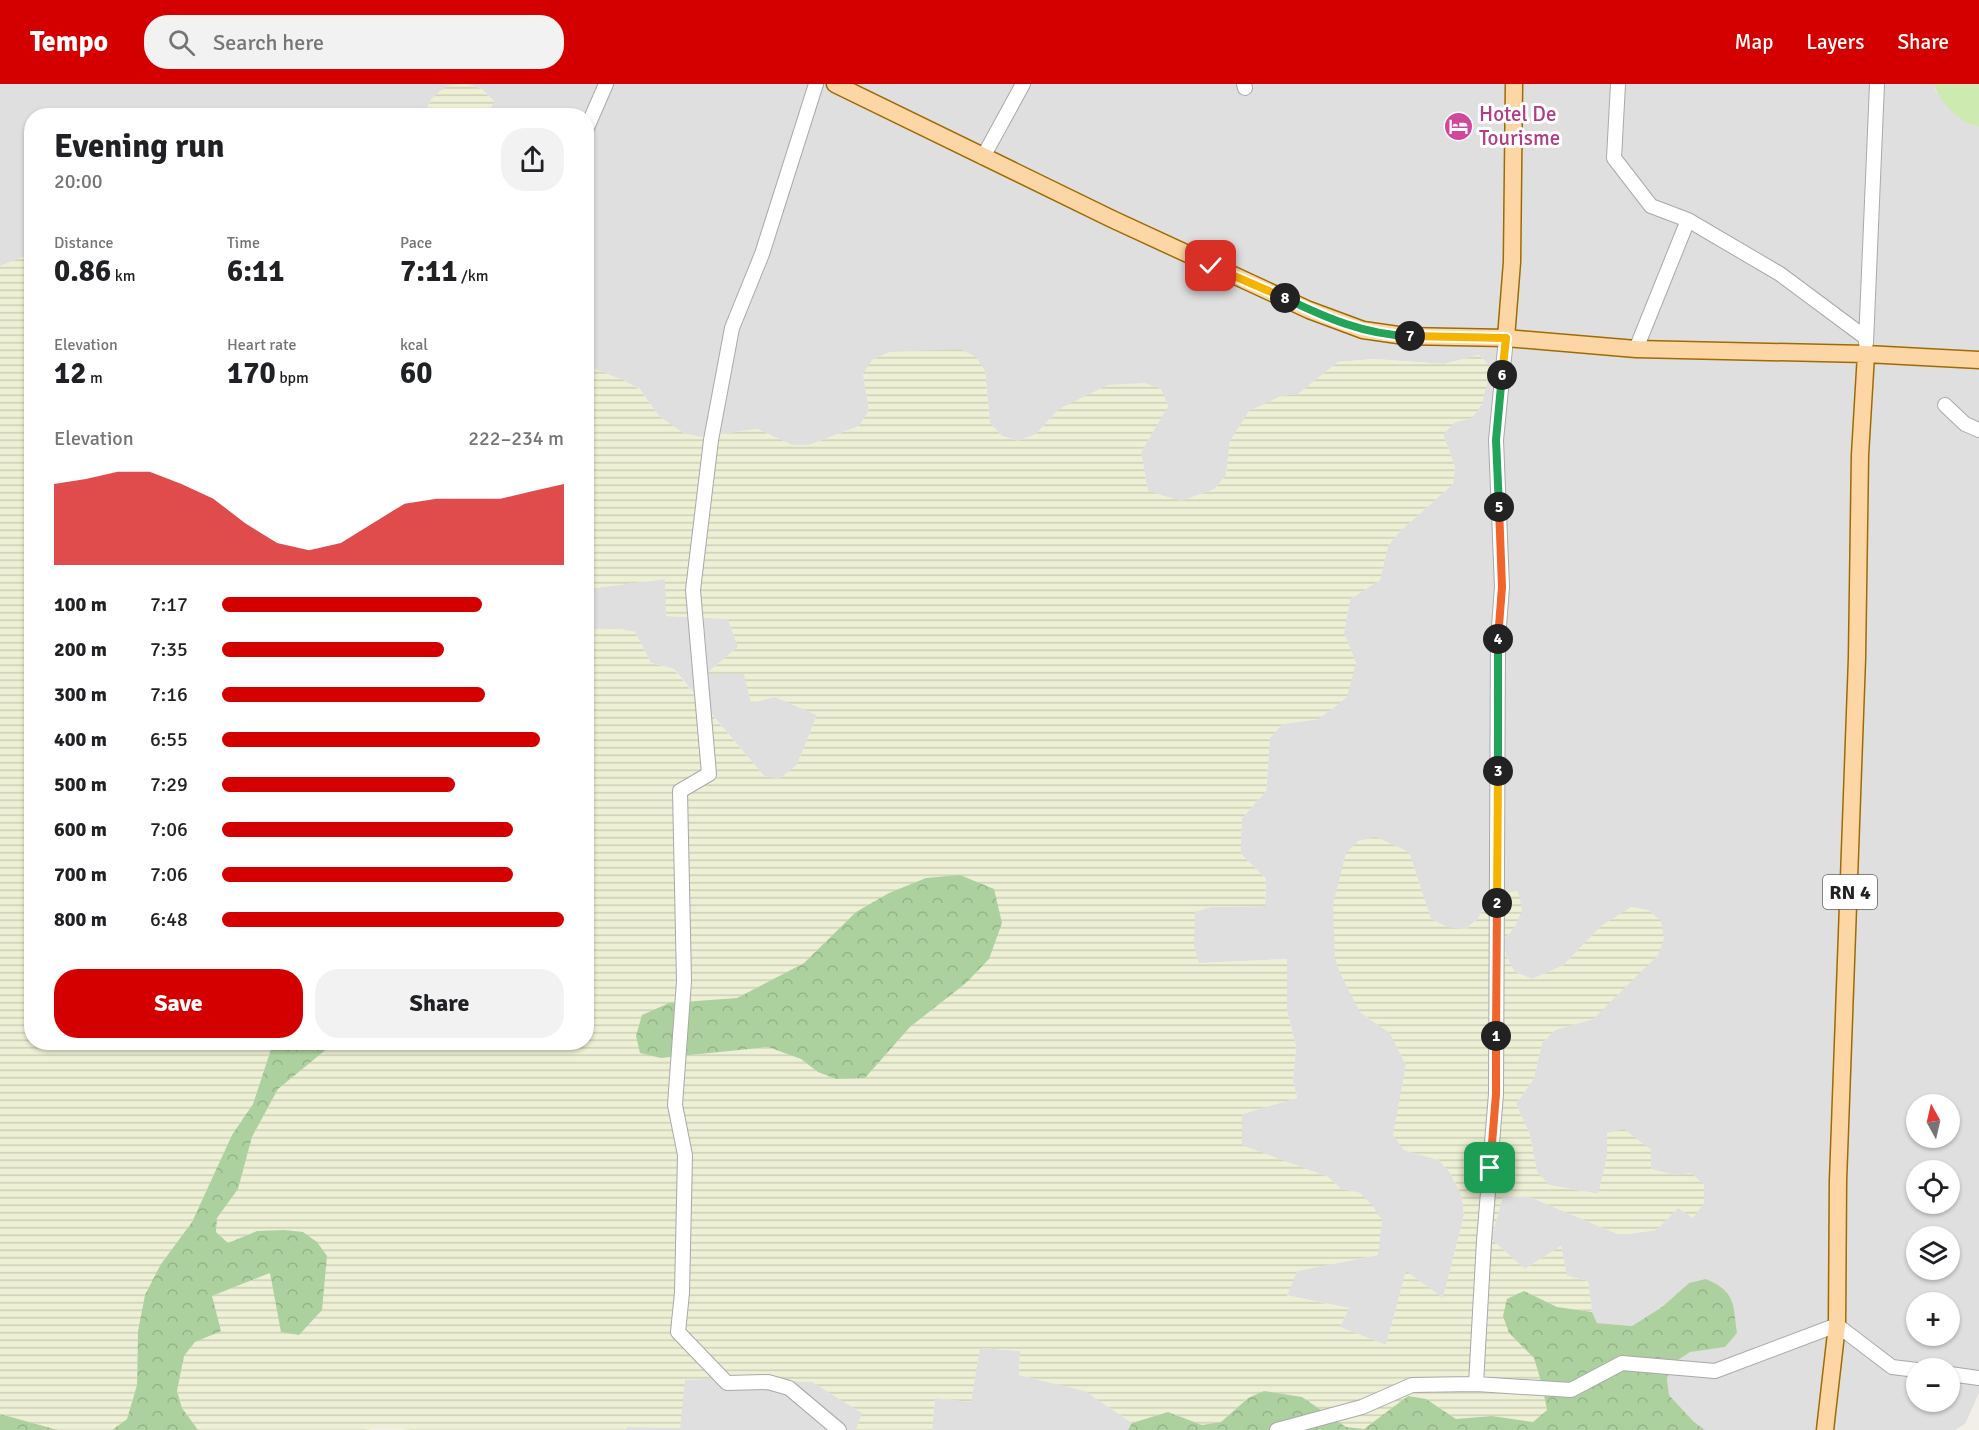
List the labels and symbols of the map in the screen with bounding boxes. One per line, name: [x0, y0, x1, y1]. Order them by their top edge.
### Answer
place label: Hotel De Tourisme: [1479, 101, 1560, 151]
hotel icon: Hotel De Tourisme: [1442, 110, 1474, 142]
pin: [1185, 240, 1236, 291]
pin: 8: [1270, 283, 1300, 313]
pin: 7: [1395, 321, 1425, 351]
pin: 6: [1487, 360, 1517, 390]
pin: 5: [1484, 492, 1514, 522]
pin: 4: [1483, 624, 1513, 654]
pin: 3: [1483, 756, 1513, 786]
road number: RN 4: [1823, 875, 1877, 909]
pin: 2: [1482, 888, 1512, 918]
pin: 1: [1481, 1021, 1511, 1051]
north arrow: [1906, 1094, 1960, 1148]
pin: [1464, 1142, 1515, 1193]

